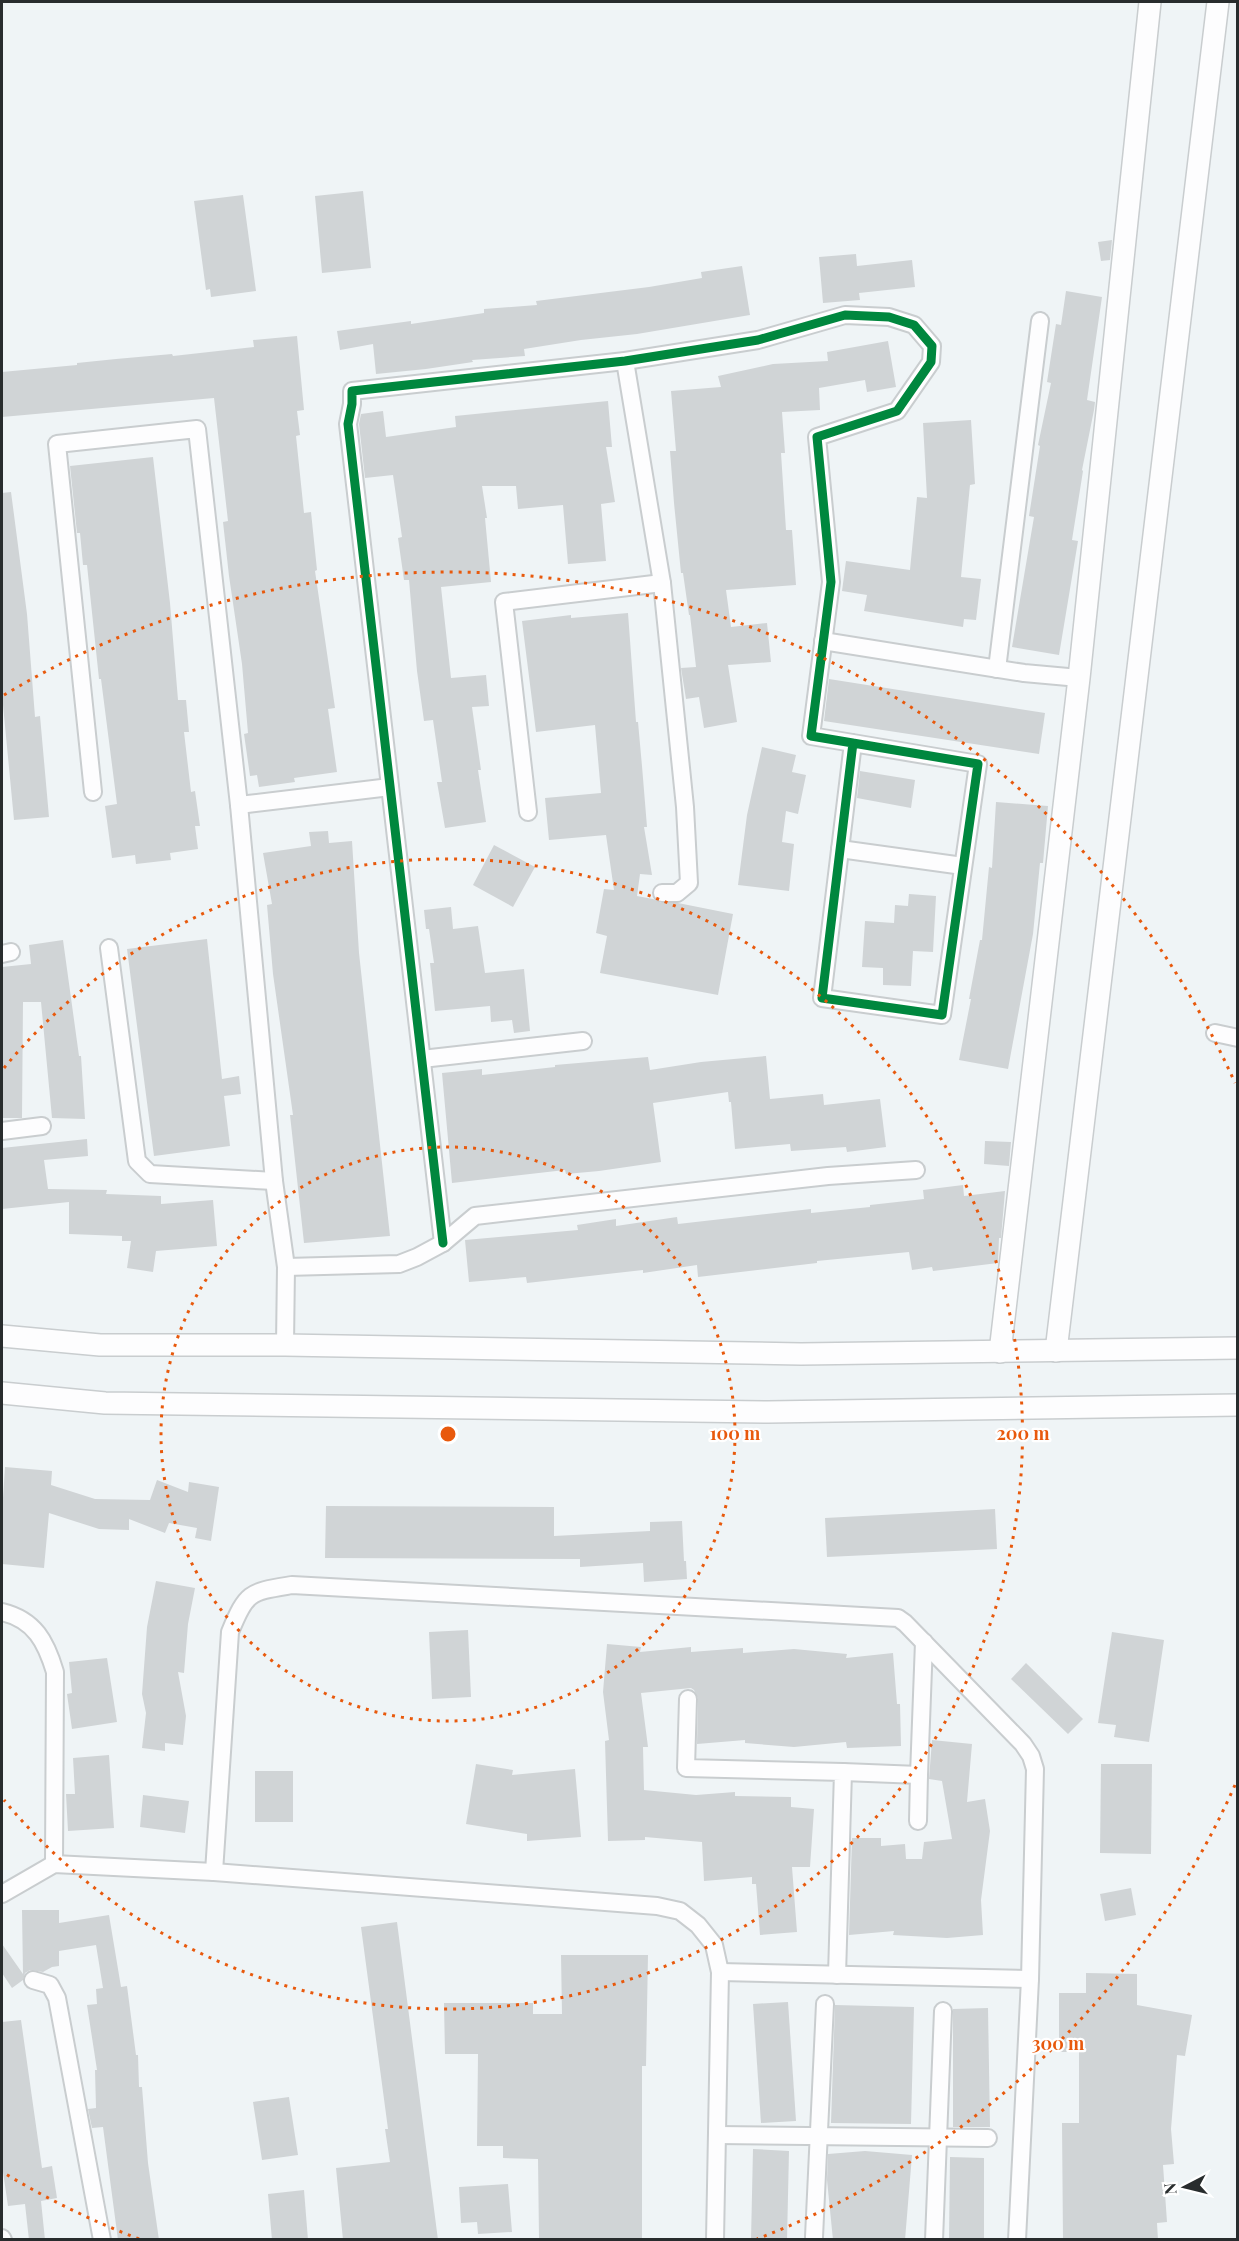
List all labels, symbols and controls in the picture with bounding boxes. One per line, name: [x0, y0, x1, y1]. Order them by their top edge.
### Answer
text: 100 m: [710, 1421, 761, 1445]
text: 200 m: [996, 1421, 1050, 1445]
centre of rings: [438, 1424, 458, 1444]
text: 300 m: [1032, 2031, 1085, 2055]
north arrow: [1155, 2157, 1215, 2217]
text: N: [1158, 2181, 1181, 2196]

